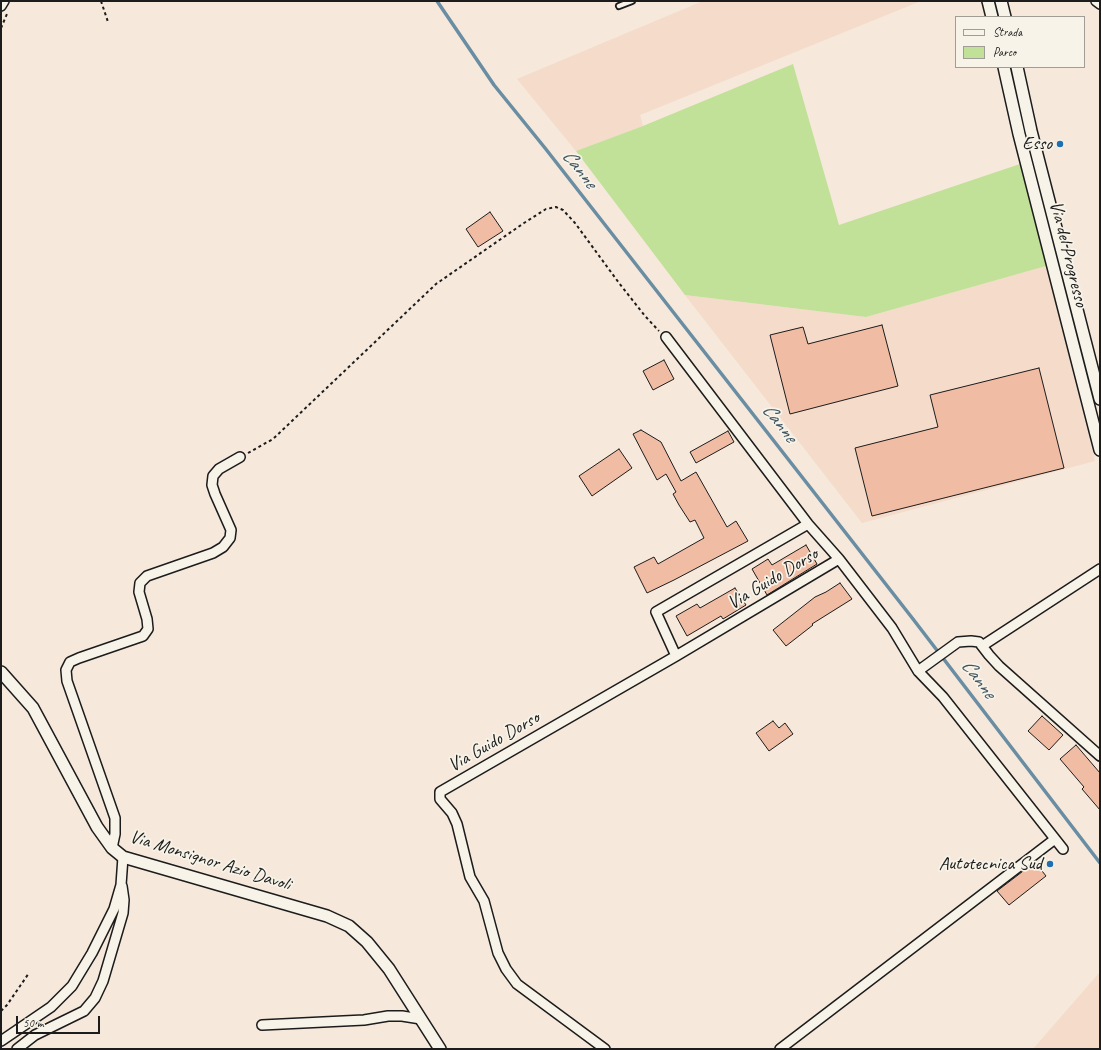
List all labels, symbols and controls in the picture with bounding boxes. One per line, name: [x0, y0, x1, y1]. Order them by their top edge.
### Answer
legend: [955, 16, 1085, 68]
text: Strada: [993, 24, 1022, 40]
text: Parco: [993, 44, 1016, 60]
place label: Esso: [1022, 133, 1052, 155]
marker: Esso: [1055, 139, 1065, 149]
water label: Canne: [556, 145, 602, 193]
street label: Via del Progresso: [1044, 199, 1092, 309]
water label: Canne: [756, 399, 802, 447]
street label: Via Guido Dorso: [724, 543, 822, 615]
water label: Canne: [956, 655, 1000, 703]
street label: Via Guido Dorso: [444, 707, 544, 777]
street label: Via Monsignor Azio Davoli: [127, 826, 293, 896]
place label: Autotecnica Sud: [939, 853, 1042, 875]
marker: Autotecnica Sud: [1045, 859, 1055, 869]
scale bar: [18, 1008, 102, 1034]
text: 50 m: [23, 1015, 43, 1031]

